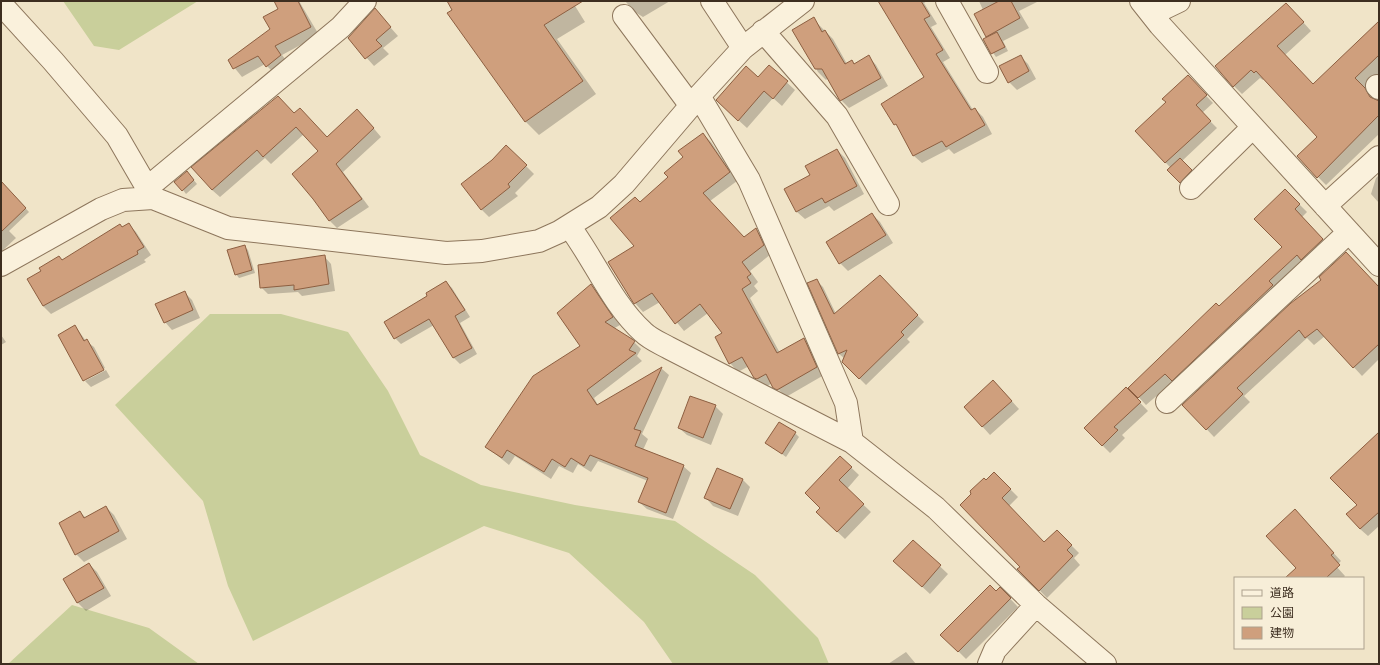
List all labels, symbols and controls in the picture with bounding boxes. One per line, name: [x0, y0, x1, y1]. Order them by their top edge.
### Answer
legend: [1234, 577, 1364, 649]
text: 道路: [1270, 583, 1294, 601]
text: 公園: [1270, 603, 1294, 621]
text: 建物: [1270, 623, 1294, 641]

